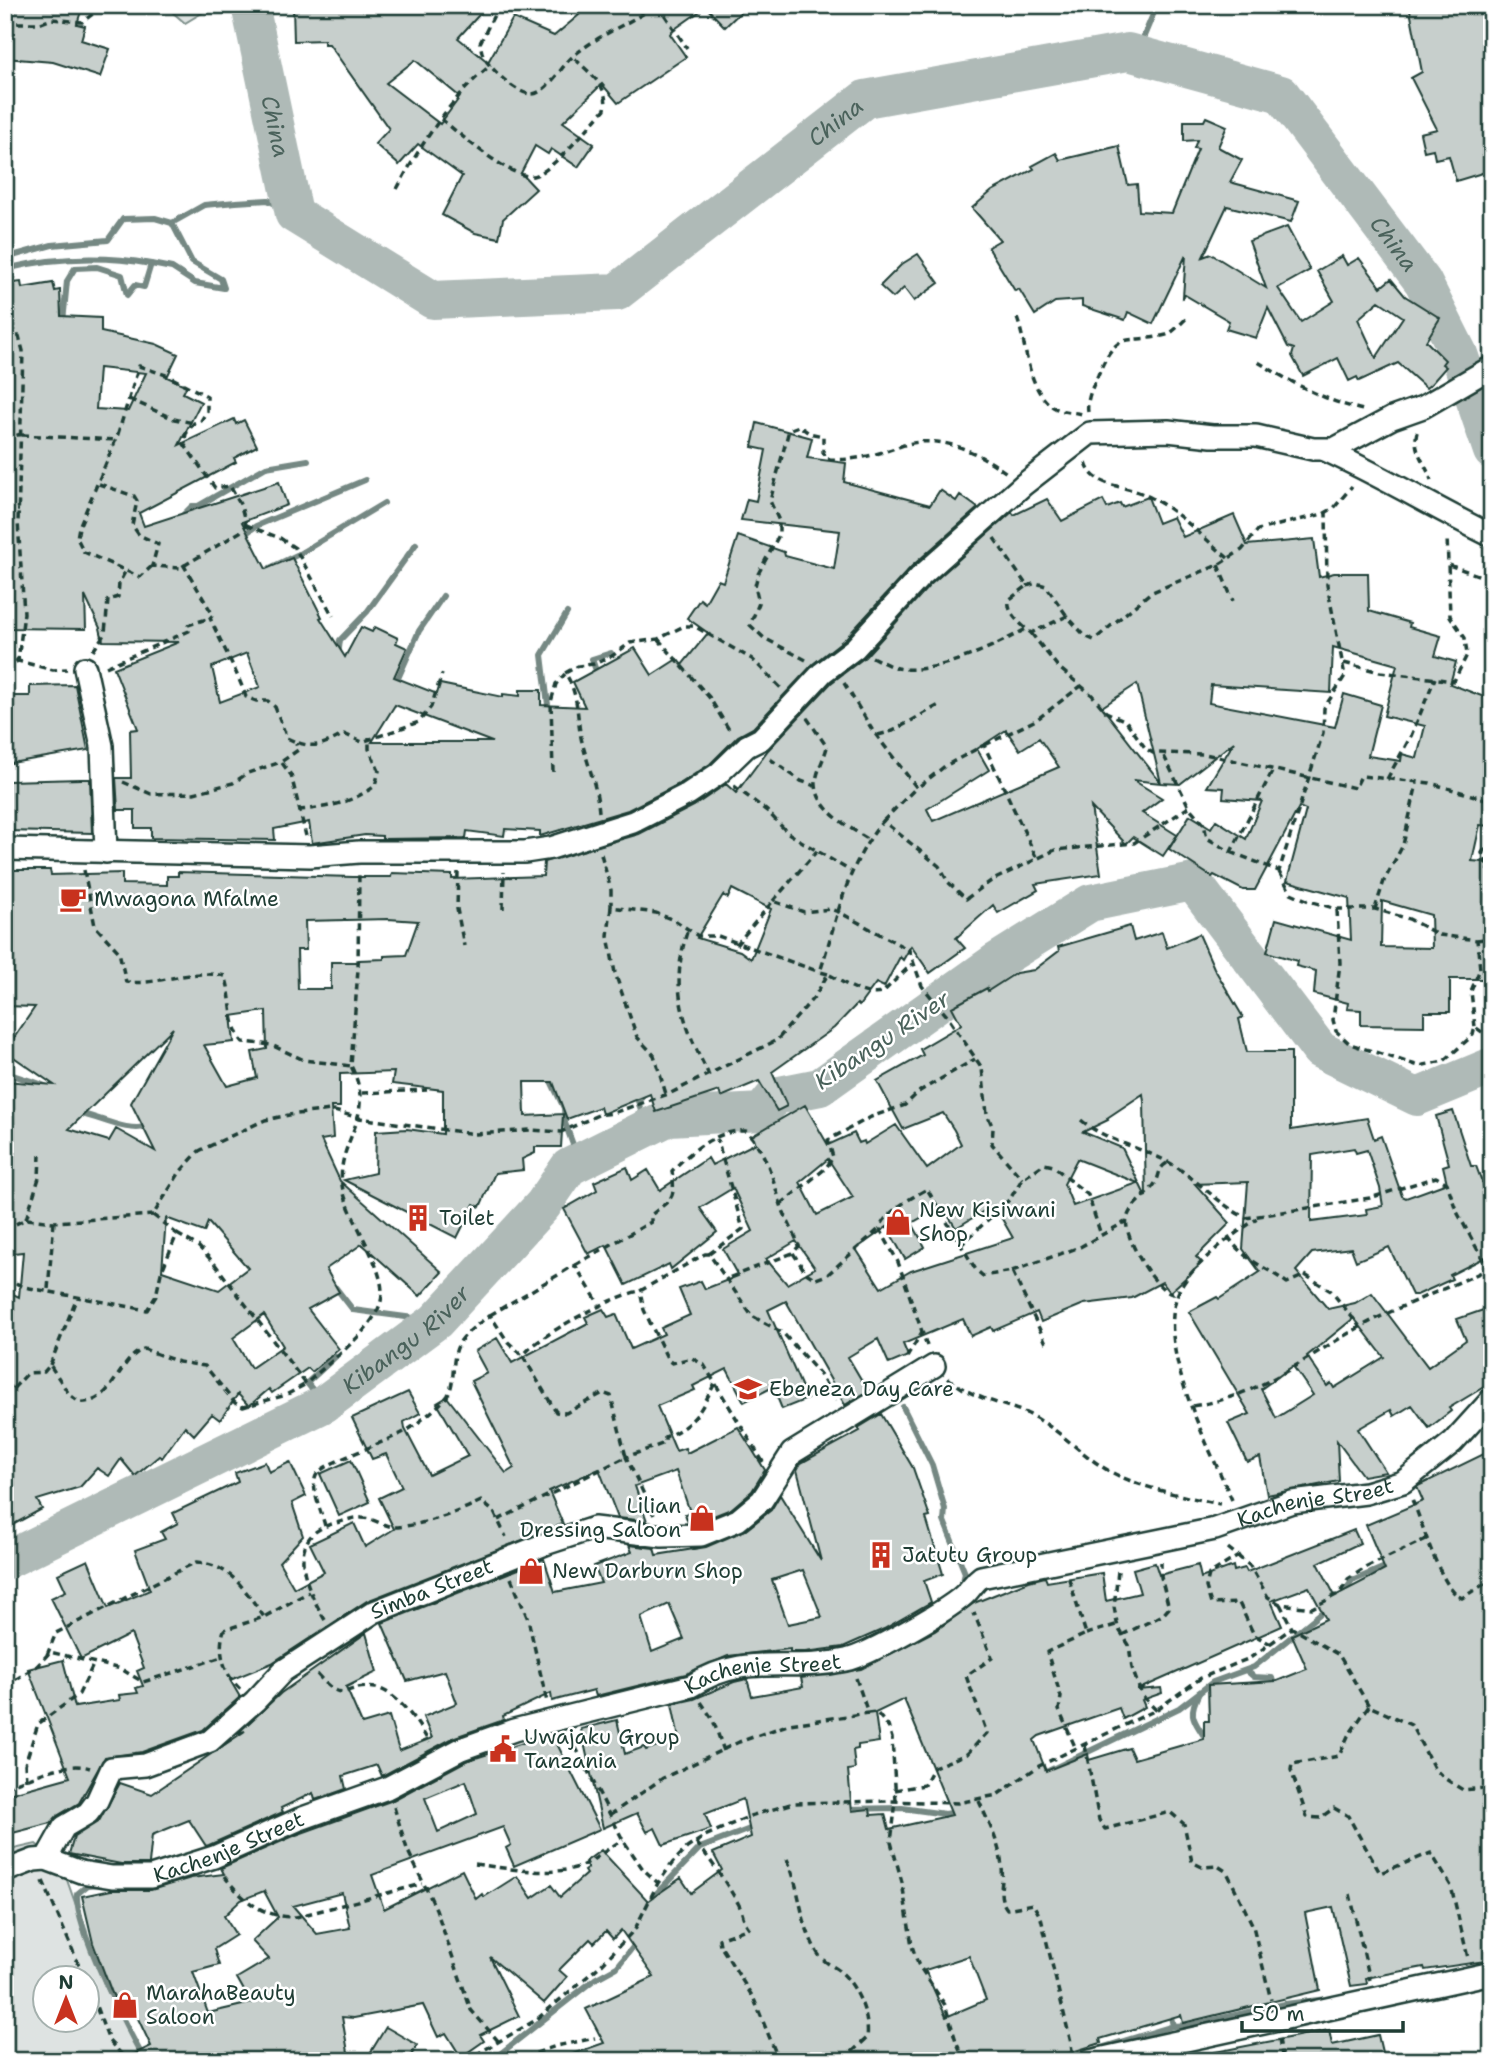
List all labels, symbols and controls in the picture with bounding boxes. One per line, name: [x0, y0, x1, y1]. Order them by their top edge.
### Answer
water label: China: [801, 91, 869, 153]
water label: China: [254, 93, 297, 160]
water label: China: [1363, 210, 1425, 278]
cafe icon: Mwagona Mfalme: [58, 884, 88, 914]
place label: Mwagona Mfalme: [94, 885, 279, 913]
water label: Kibangu River: [808, 983, 956, 1096]
place label: New Kisiwani Shop: [919, 1196, 1056, 1248]
building icon: Toilet: [403, 1203, 433, 1233]
place label: Toilet: [439, 1204, 495, 1232]
shop icon: New Kisiwani Shop: [883, 1207, 913, 1237]
water label: Kibangu River: [336, 1278, 477, 1401]
school or university icon: Ebeneza Day Care: [733, 1374, 763, 1404]
place label: Ebeneza Day Care: [769, 1375, 954, 1403]
street label: Kachenje Street: [1233, 1472, 1397, 1534]
place label: Lilian Dressing Saloon: [520, 1492, 681, 1544]
shop icon: Lilian Dressing Saloon: [687, 1503, 717, 1533]
building icon: Jatutu Group: [866, 1540, 896, 1570]
place label: Jatutu Group: [902, 1541, 1037, 1569]
street label: Simba Street: [366, 1552, 497, 1626]
shop icon: New Darburn Shop: [516, 1556, 546, 1586]
place label: New Darburn Shop: [552, 1557, 743, 1585]
street label: Kachenje Street: [679, 1647, 843, 1701]
place label: Uwajaku Group Tanzania: [524, 1723, 680, 1775]
public building icon: Uwajaku Group Tanzania: [488, 1734, 518, 1764]
street label: Kachenje Street: [150, 1805, 308, 1889]
north arrow: [32, 1965, 102, 2035]
text: N: [58, 1970, 74, 1995]
place label: MarahaBeauty Saloon: [146, 1979, 296, 2031]
scale bar: [1242, 1989, 1402, 2033]
shop icon: MarahaBeauty Saloon: [110, 1990, 140, 2020]
text: 50 m: [1252, 2000, 1305, 2028]

